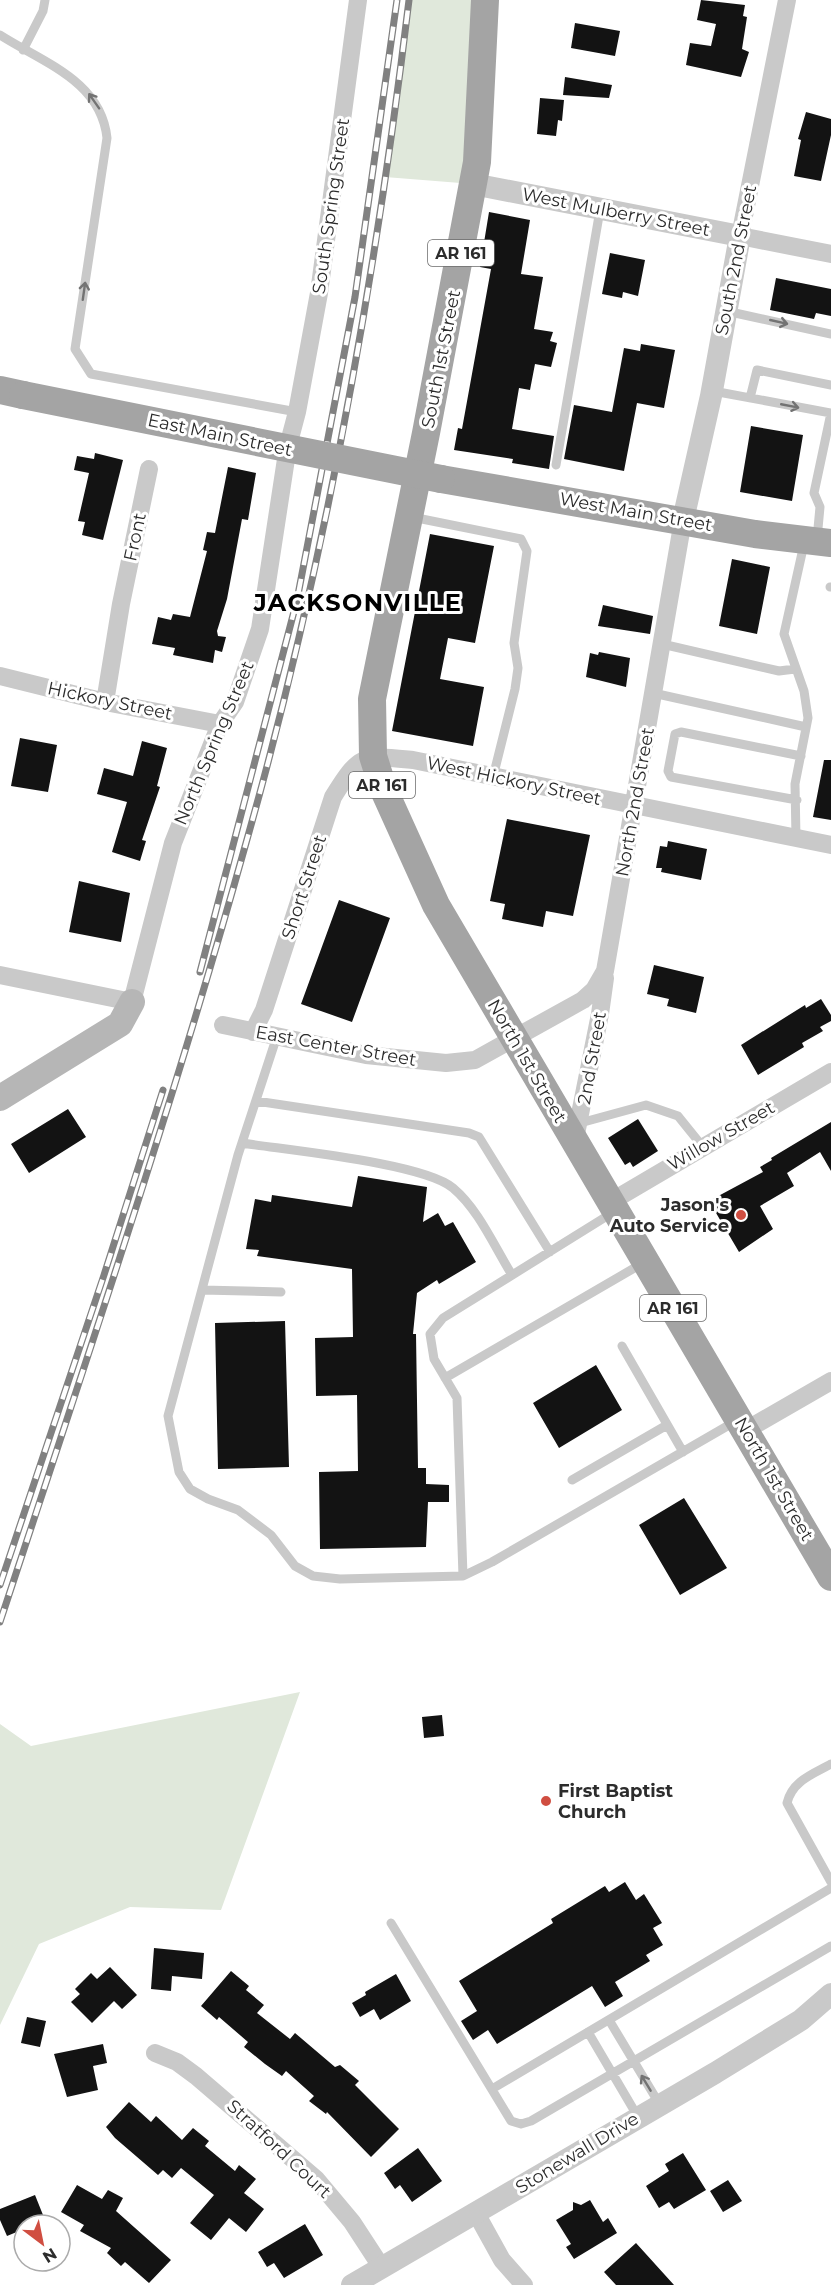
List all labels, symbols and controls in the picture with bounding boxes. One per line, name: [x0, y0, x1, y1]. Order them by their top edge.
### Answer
one-way arrow: [88, 94, 100, 110]
street label: South Spring Street: [308, 117, 354, 295]
street label: West Mulberry Street: [520, 183, 712, 241]
street label: South 2nd Street: [711, 183, 761, 337]
road number: AR 161: [428, 240, 494, 266]
one-way arrow: [78, 282, 89, 302]
street label: South 1st Street: [417, 288, 465, 430]
one-way arrow: [769, 317, 788, 329]
one-way arrow: [780, 400, 800, 411]
street label: East Main Street: [146, 409, 294, 461]
street label: West Main Street: [558, 488, 714, 536]
street label: Front: [119, 511, 151, 563]
district label: JACKSONVILLE: [253, 588, 462, 617]
street label: North Spring Street: [169, 657, 259, 829]
street label: Hickory Street: [46, 677, 174, 725]
street label: North 2nd Street: [611, 726, 659, 878]
street label: West Hickory Street: [425, 752, 603, 810]
road number: AR 161: [349, 772, 415, 798]
street label: Short Street: [277, 832, 331, 942]
street label: North 1st Street: [483, 995, 571, 1127]
street label: 2nd Street: [573, 1010, 611, 1106]
street label: East Center Street: [254, 1021, 418, 1071]
street label: Willow Street: [663, 1096, 779, 1176]
place label: Jason's Auto Service: [609, 1194, 729, 1237]
marker: Jason's Auto Service: [734, 1208, 748, 1222]
road number: AR 161: [640, 1295, 706, 1321]
street label: North 1st Street: [730, 1413, 818, 1545]
place label: First Baptist Church: [558, 1780, 673, 1823]
marker: First Baptist Church: [539, 1794, 553, 1808]
one-way arrow: [640, 2075, 652, 2092]
street label: Stratford Court: [222, 2095, 336, 2203]
street label: Stonewall Drive: [511, 2108, 643, 2198]
north arrow: [12, 2213, 72, 2273]
text: N: [39, 2244, 60, 2267]

